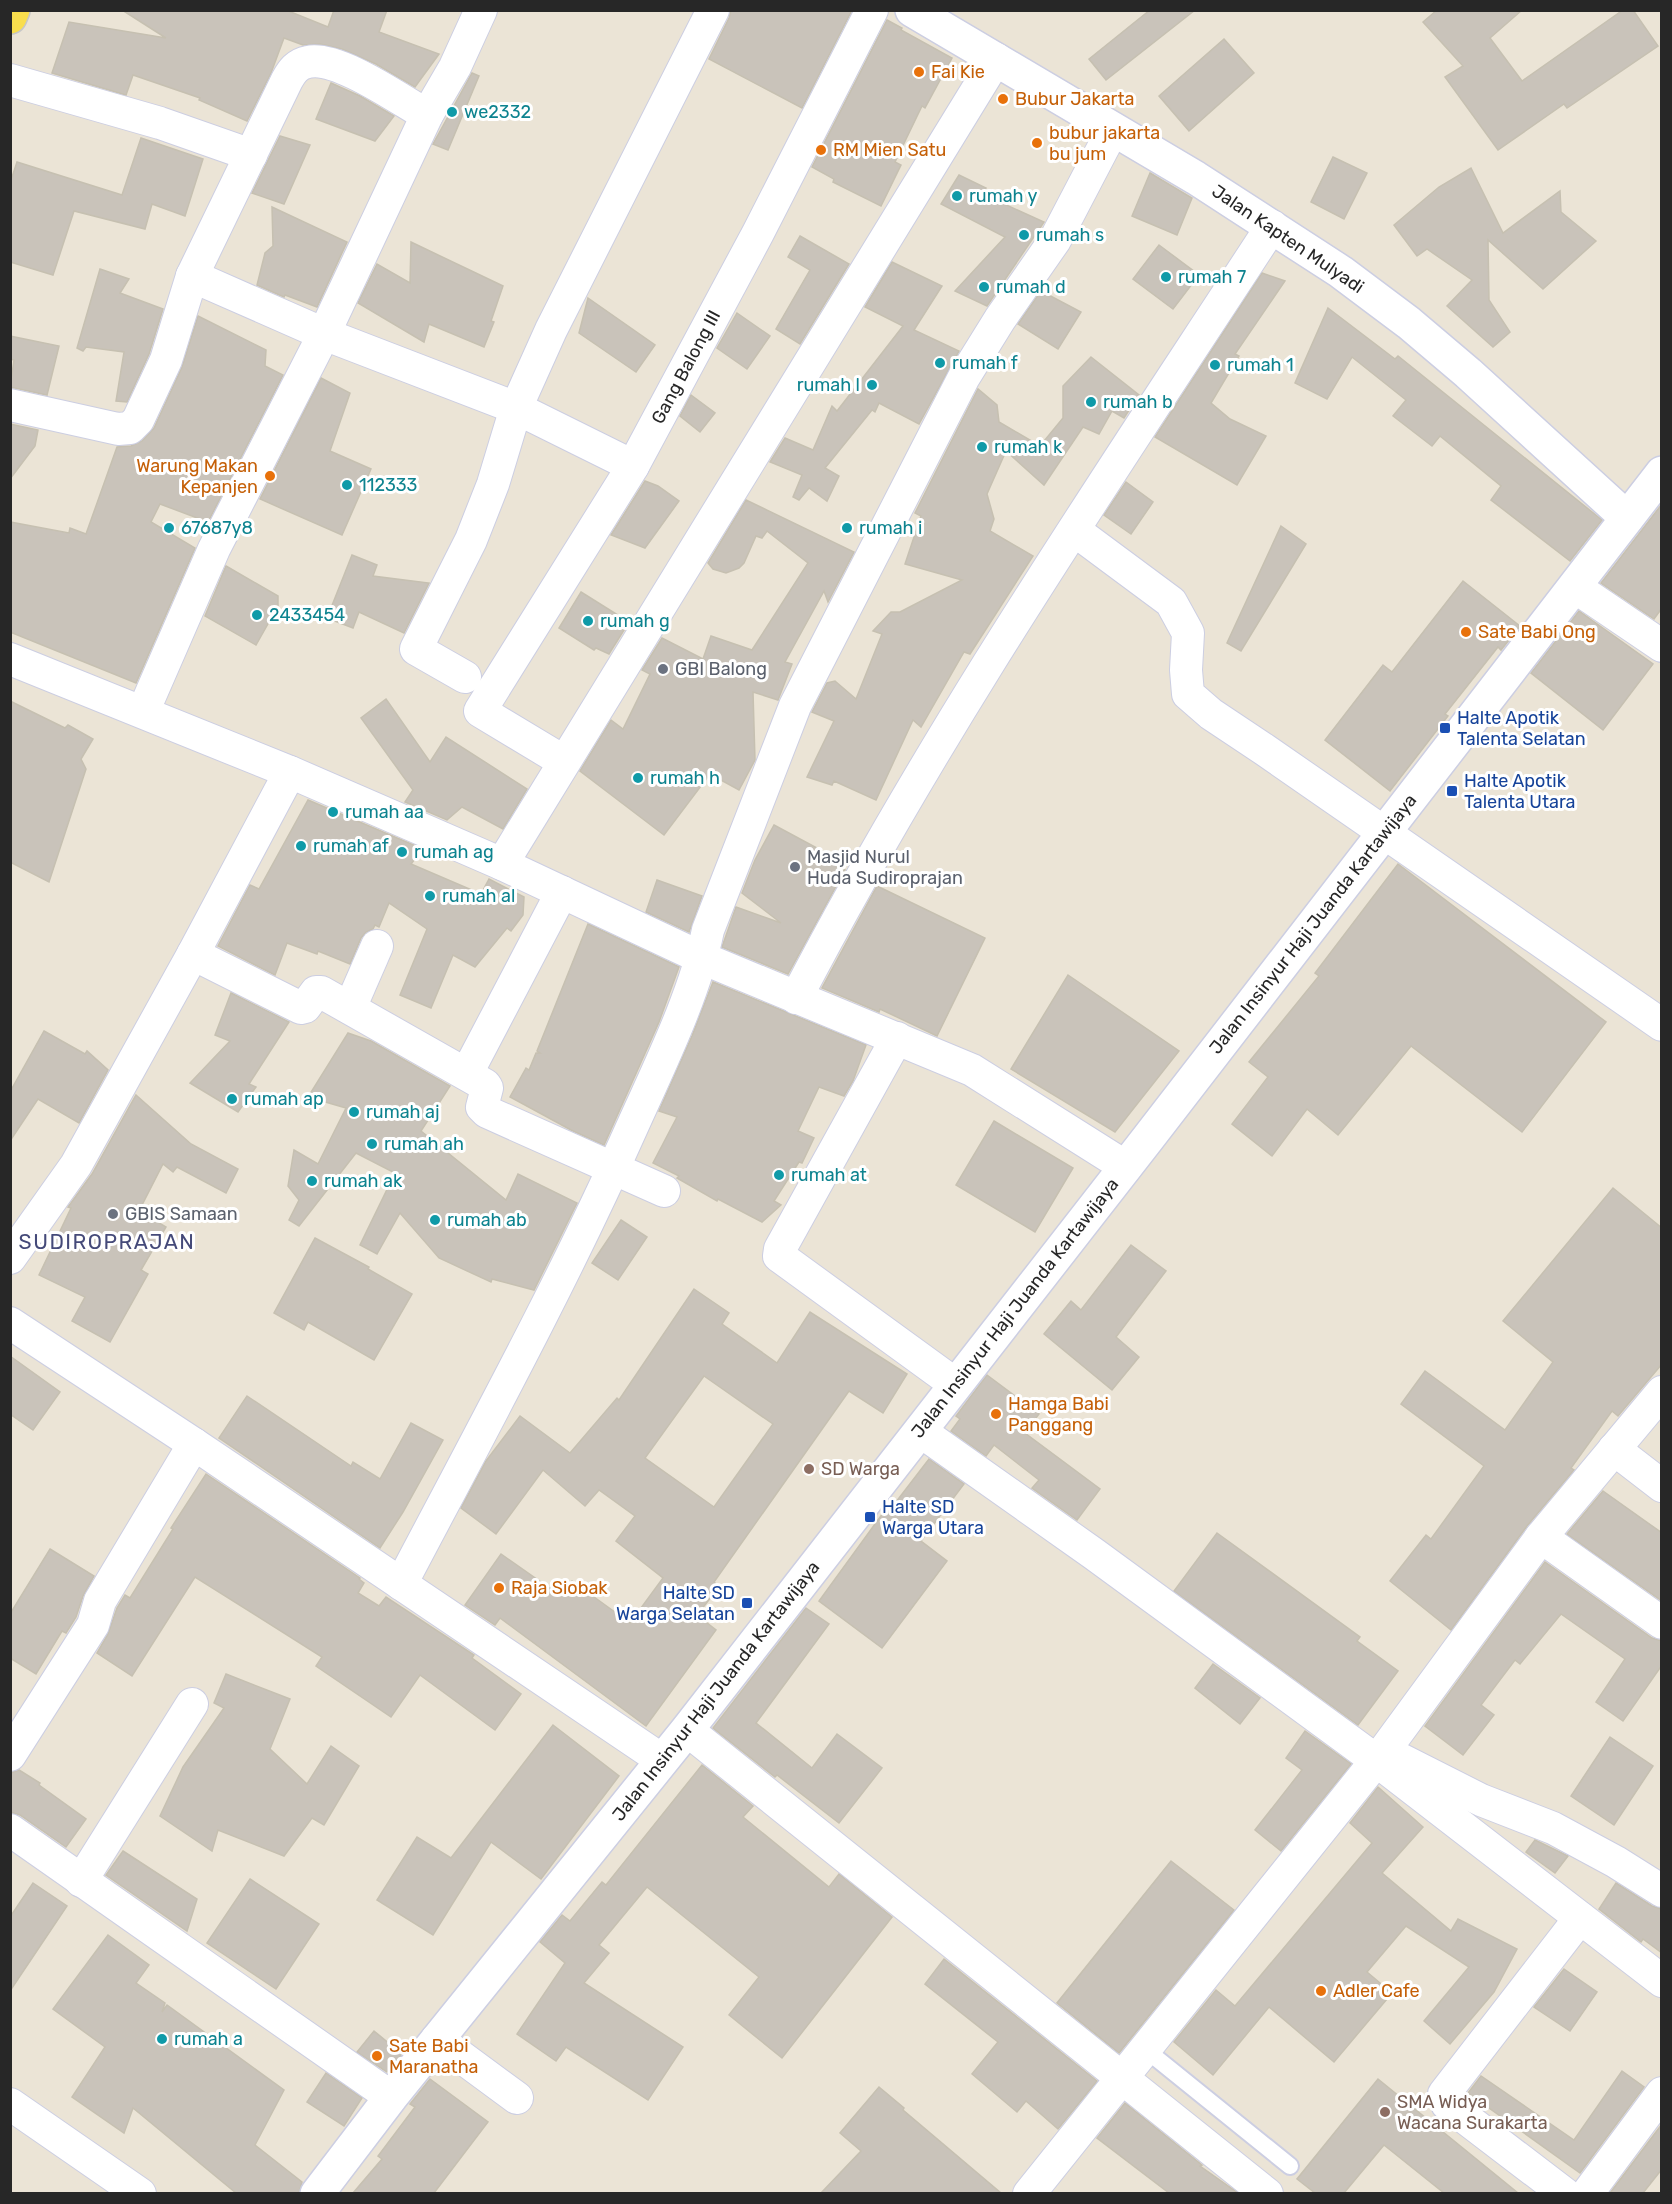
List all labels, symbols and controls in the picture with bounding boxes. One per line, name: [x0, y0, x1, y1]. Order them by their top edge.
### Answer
place label: Fai Kie: [931, 61, 985, 83]
marker: Fai Kie: [912, 65, 926, 79]
place label: Bubur Jakarta: [1015, 88, 1134, 110]
marker: Bubur Jakarta: [996, 92, 1010, 106]
place label: we2332: [464, 101, 531, 123]
marker: we2332: [445, 105, 459, 119]
place label: bubur jakarta bu jum: [1049, 122, 1160, 165]
marker: bubur jakarta bu jum: [1030, 136, 1044, 150]
place label: RM Mien Satu: [833, 139, 946, 161]
marker: RM Mien Satu: [814, 143, 828, 157]
street label: Jalan Kapten Mulyadi: [1208, 180, 1368, 298]
place label: rumah y: [969, 185, 1038, 207]
marker: rumah y: [950, 189, 964, 203]
place label: rumah s: [1036, 224, 1104, 246]
marker: rumah s: [1017, 228, 1031, 242]
place label: rumah 7: [1178, 266, 1246, 288]
marker: rumah 7: [1159, 270, 1173, 284]
place label: rumah d: [996, 276, 1066, 298]
marker: rumah d: [977, 280, 991, 294]
street label: Gang Balong III: [647, 306, 725, 428]
place label: rumah f: [952, 352, 1018, 374]
place label: rumah 1: [1227, 354, 1294, 376]
marker: rumah f: [933, 356, 947, 370]
marker: rumah 1: [1208, 358, 1222, 372]
place label: rumah l: [797, 374, 860, 396]
marker: rumah l: [865, 378, 879, 392]
place label: rumah b: [1103, 391, 1173, 413]
marker: rumah b: [1084, 395, 1098, 409]
place label: rumah k: [994, 436, 1063, 458]
marker: rumah k: [975, 440, 989, 454]
place label: Warung Makan Kepanjen: [136, 455, 258, 498]
marker: Warung Makan Kepanjen: [263, 469, 277, 483]
place label: 112333: [359, 474, 417, 496]
marker: 112333: [340, 478, 354, 492]
place label: 67687y8: [181, 517, 253, 539]
place label: rumah i: [859, 517, 922, 539]
marker: 67687y8: [162, 521, 176, 535]
marker: rumah i: [840, 521, 854, 535]
place label: 2433454: [269, 604, 345, 626]
marker: 2433454: [250, 608, 264, 622]
place label: rumah g: [600, 610, 670, 632]
marker: rumah g: [581, 614, 595, 628]
place label: Sate Babi Ong: [1478, 621, 1596, 643]
marker: Sate Babi Ong: [1459, 625, 1473, 639]
place label: GBI Balong: [675, 658, 767, 680]
marker: GBI Balong: [656, 662, 670, 676]
place label: Halte Apotik Talenta Selatan: [1457, 707, 1586, 750]
marker: Halte Apotik Talenta Selatan: [1438, 721, 1452, 735]
place label: rumah h: [650, 767, 720, 789]
place label: Halte Apotik Talenta Utara: [1464, 770, 1576, 813]
marker: rumah h: [631, 771, 645, 785]
marker: Halte Apotik Talenta Utara: [1445, 784, 1459, 798]
street label: Jalan Insinyur Haji Juanda Kartawijaya: [1205, 790, 1421, 1058]
place label: rumah aa: [345, 801, 424, 823]
marker: rumah aa: [326, 805, 340, 819]
place label: rumah af: [313, 835, 389, 857]
marker: rumah af: [294, 839, 308, 853]
place label: rumah ag: [414, 841, 494, 863]
marker: rumah ag: [395, 845, 409, 859]
place label: Masjid Nurul Huda Sudiroprajan: [807, 846, 963, 889]
marker: Masjid Nurul Huda Sudiroprajan: [788, 860, 802, 874]
place label: rumah al: [442, 885, 515, 907]
marker: rumah al: [423, 889, 437, 903]
place label: rumah ap: [244, 1088, 324, 1110]
marker: rumah ap: [225, 1092, 239, 1106]
place label: rumah aj: [366, 1101, 440, 1123]
marker: rumah aj: [347, 1105, 361, 1119]
place label: rumah ah: [384, 1133, 464, 1155]
marker: rumah ah: [365, 1137, 379, 1151]
place label: rumah at: [791, 1164, 867, 1186]
marker: rumah at: [772, 1168, 786, 1182]
place label: rumah ak: [324, 1170, 403, 1192]
marker: rumah ak: [305, 1174, 319, 1188]
street label: Jalan Insinyur Haji Juanda Kartawijaya: [907, 1174, 1123, 1442]
place label: GBIS Samaan: [125, 1203, 238, 1225]
marker: GBIS Samaan: [106, 1207, 120, 1221]
place label: rumah ab: [447, 1209, 527, 1231]
marker: rumah ab: [428, 1213, 442, 1227]
district label: SUDIROPRAJAN: [19, 1229, 195, 1254]
place label: Hamga Babi Panggang: [1008, 1393, 1109, 1436]
marker: Hamga Babi Panggang: [989, 1407, 1003, 1421]
place label: SD Warga: [821, 1458, 900, 1480]
marker: SD Warga: [802, 1462, 816, 1476]
place label: Halte SD Warga Utara: [882, 1496, 984, 1539]
marker: Halte SD Warga Utara: [863, 1510, 877, 1524]
street label: Jalan Insinyur Haji Juanda Kartawijaya: [608, 1557, 824, 1825]
place label: Raja Siobak: [511, 1577, 608, 1599]
marker: Raja Siobak: [492, 1581, 506, 1595]
place label: Halte SD Warga Selatan: [616, 1582, 735, 1625]
marker: Halte SD Warga Selatan: [740, 1596, 754, 1610]
place label: Adler Cafe: [1333, 1980, 1420, 2002]
marker: Adler Cafe: [1314, 1984, 1328, 1998]
place label: rumah a: [174, 2028, 243, 2050]
marker: rumah a: [155, 2032, 169, 2046]
place label: Sate Babi Maranatha: [389, 2035, 479, 2078]
marker: Sate Babi Maranatha: [370, 2049, 384, 2063]
place label: SMA Widya Wacana Surakarta: [1397, 2091, 1548, 2134]
marker: SMA Widya Wacana Surakarta: [1378, 2105, 1392, 2119]

